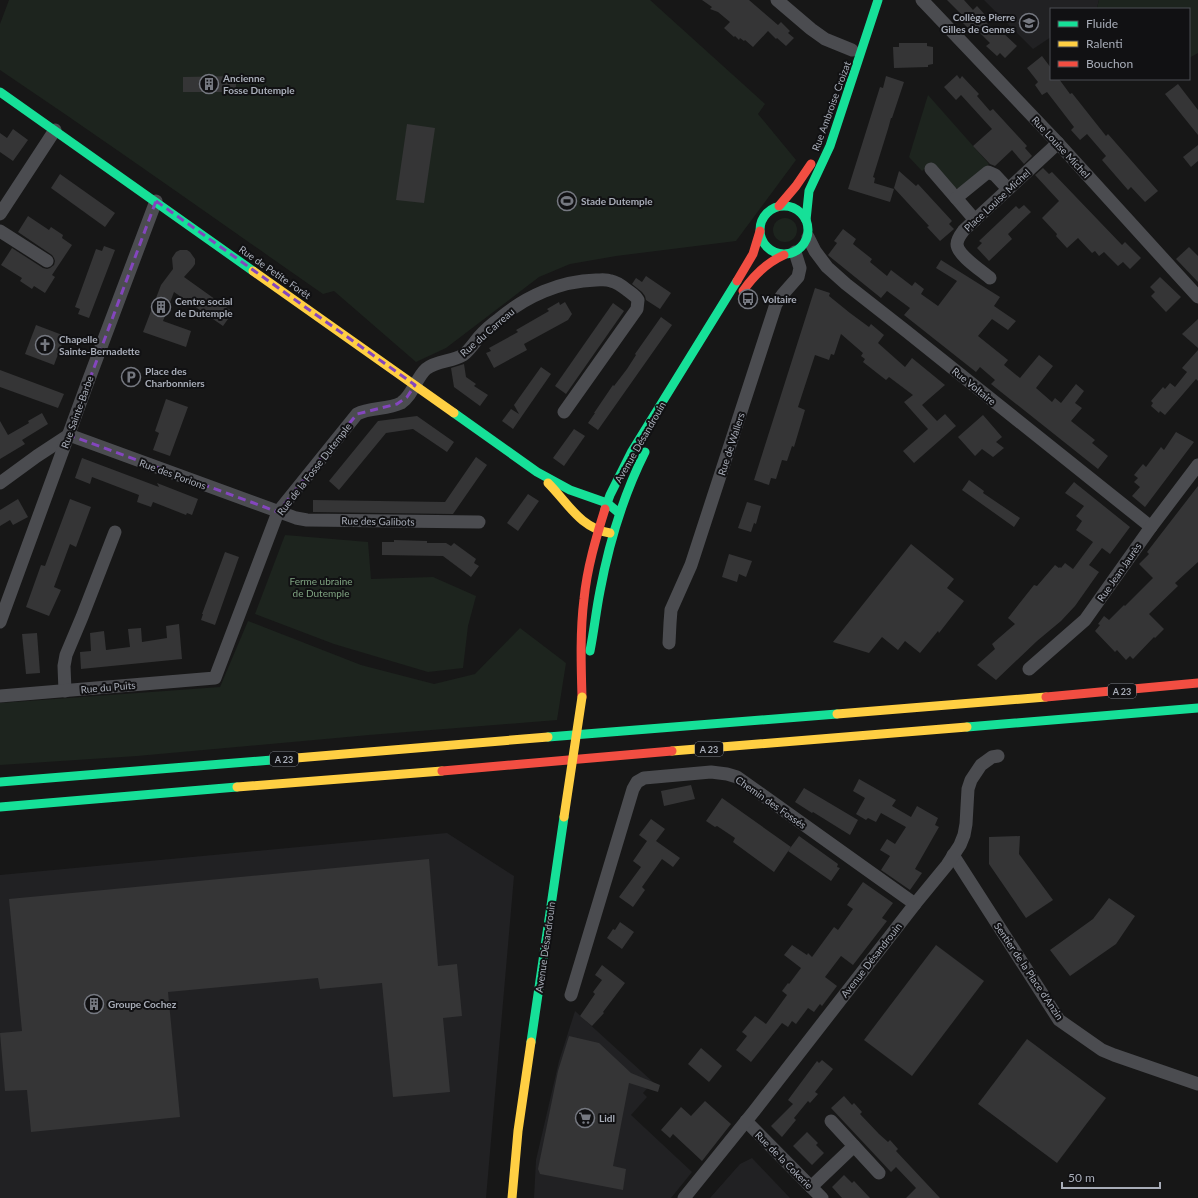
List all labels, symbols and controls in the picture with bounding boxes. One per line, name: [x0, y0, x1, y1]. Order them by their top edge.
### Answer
legend: [1050, 8, 1190, 80]
place label: Collège Pierre Gilles de Gennes: [941, 11, 1016, 35]
school or university icon: Collège Pierre Gilles de Gennes: [1018, 12, 1040, 34]
text: Fluide: [1086, 16, 1118, 31]
text: Ralenti: [1086, 36, 1123, 51]
text: Bouchon: [1086, 56, 1133, 71]
street label: Rue Ambroise Croizat: [809, 59, 853, 152]
place label: Ancienne Fosse Dutemple: [222, 72, 295, 96]
building icon: Ancienne Fosse Dutemple: [198, 73, 220, 95]
street label: Rue Louise Michel: [1029, 114, 1093, 180]
street label: Place Louise Michel: [961, 166, 1033, 234]
sports icon: Stade Dutemple: [556, 190, 578, 212]
place label: Stade Dutemple: [581, 195, 653, 207]
street label: Rue de Petite Forêt: [237, 243, 313, 301]
bus stop icon: Voltaire: [737, 288, 759, 310]
place label: Voltaire: [761, 293, 797, 305]
place label: Centre social de Dutemple: [175, 295, 233, 319]
building icon: Centre social de Dutemple: [150, 296, 172, 318]
street label: Rue du Carreau: [457, 305, 517, 359]
place label: Chapelle Sainte-Bernadette: [59, 333, 141, 357]
church icon: Chapelle Sainte-Bernadette: [34, 334, 56, 356]
place label: Place des Charbonniers: [145, 365, 205, 389]
street label: Rue Voltaire: [950, 365, 998, 407]
parking icon: Place des Charbonniers: [120, 366, 142, 388]
street label: Rue Sainte-Barbe: [58, 374, 96, 450]
street label: Avenue Désandrouin: [612, 399, 668, 485]
street label: Rue de Wallers: [715, 411, 747, 477]
street label: Rue de la Fosse Dutemple: [274, 421, 354, 517]
street label: Rue des Porions: [138, 456, 208, 492]
street label: Rue des Galibots: [341, 514, 415, 528]
street label: Rue Jean Jaurès: [1094, 540, 1144, 604]
park label: Ferme ubraine de Dutemple: [289, 575, 353, 599]
street label: Rue du Puits: [80, 679, 136, 695]
road number: A 23: [1108, 684, 1136, 698]
road number: A 23: [695, 742, 723, 756]
road number: A 23: [270, 752, 298, 766]
street label: Chemin des Fossés: [733, 773, 809, 831]
street label: Avenue Désandrouin: [533, 901, 557, 993]
street label: Avenue Désandrouin: [838, 920, 904, 1000]
street label: Sentier de la Place d'Anzin: [992, 920, 1066, 1022]
building icon: Groupe Cochez: [83, 993, 105, 1015]
place label: Groupe Cochez: [108, 998, 177, 1010]
supermarket icon: Lidl: [574, 1107, 596, 1129]
place label: Lidl: [599, 1112, 615, 1124]
street label: Rue de la Cokerie: [753, 1129, 815, 1191]
scale bar: [1062, 1164, 1160, 1190]
text: 50 m: [1068, 1170, 1095, 1185]

